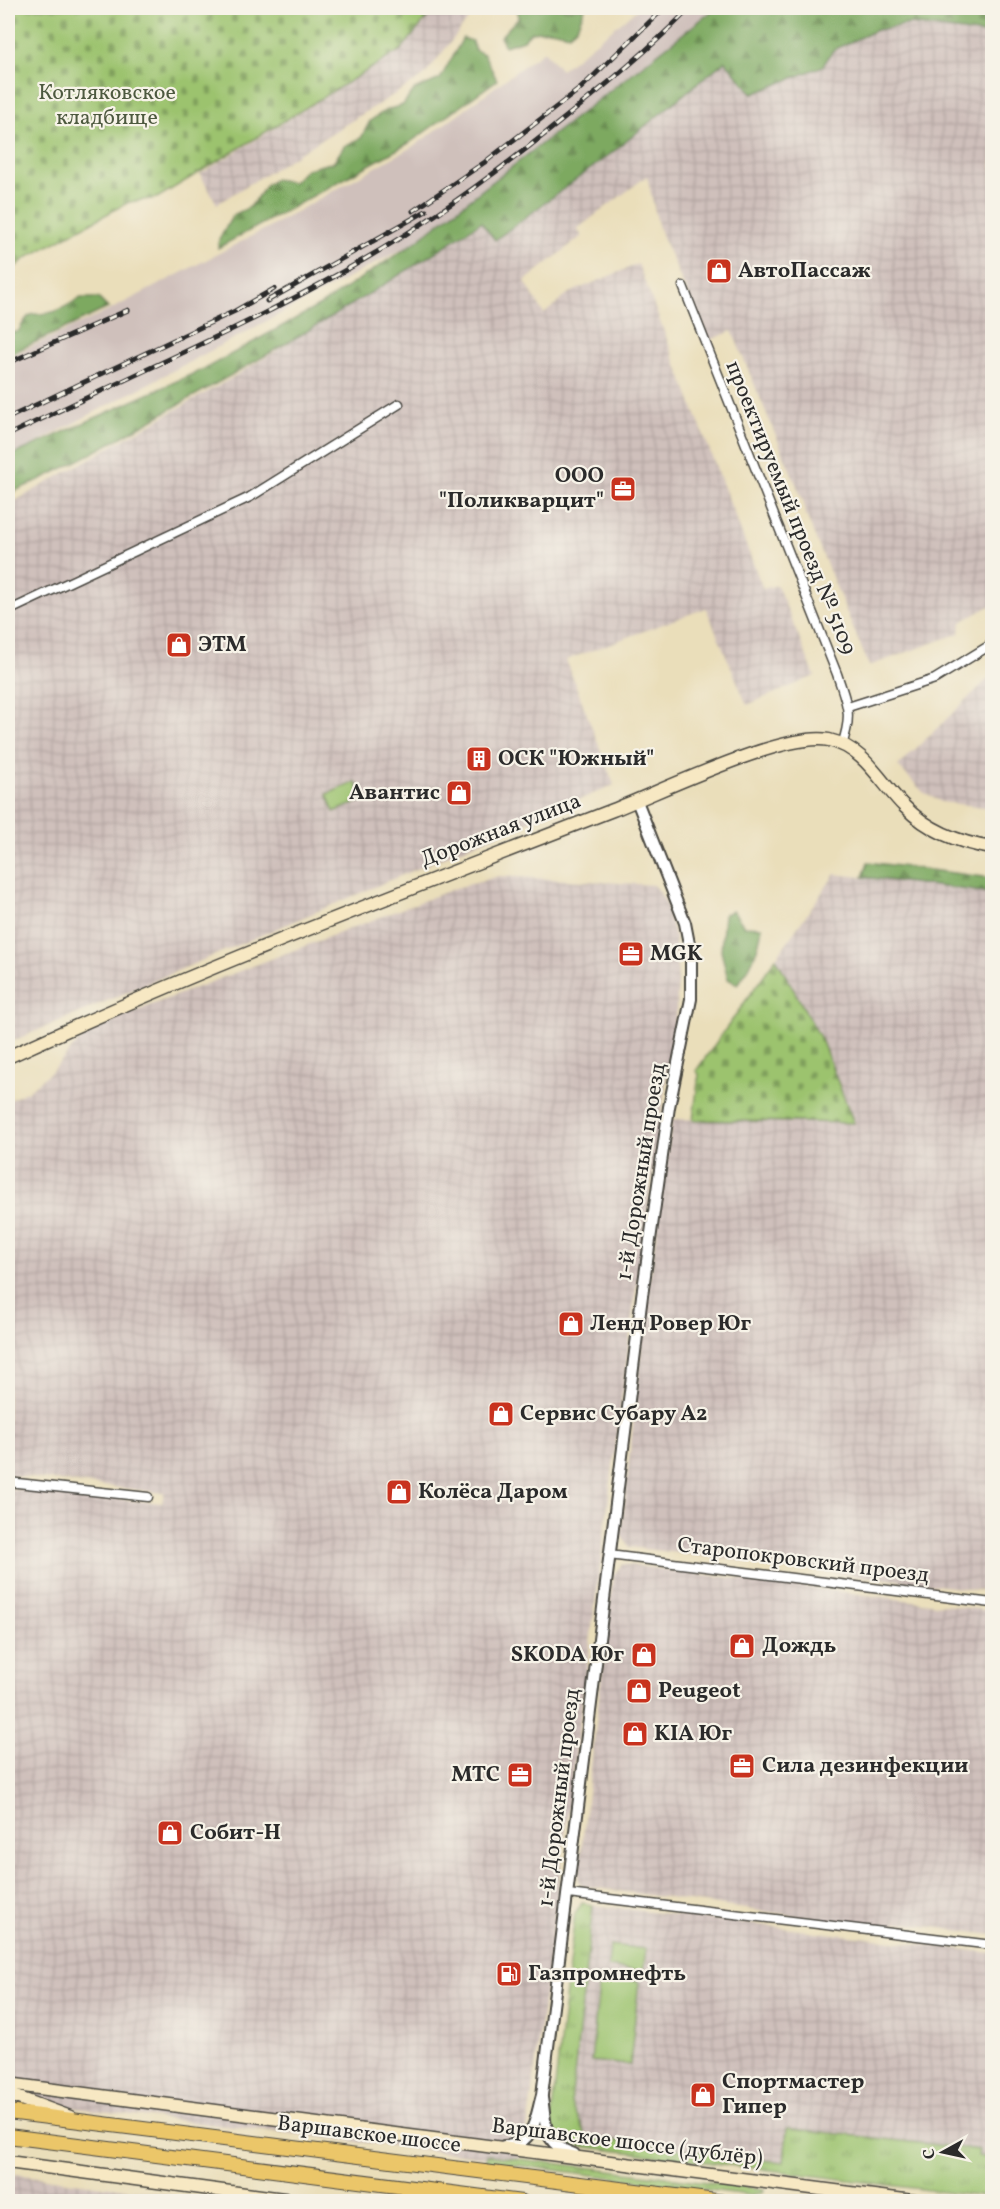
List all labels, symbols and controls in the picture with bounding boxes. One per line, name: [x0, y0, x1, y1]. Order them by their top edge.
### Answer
park label: Котляковское кладбище: [38, 78, 176, 134]
shop icon: АвтоПассаж: [704, 256, 734, 286]
place label: АвтоПассаж: [738, 256, 871, 287]
street label: проектируемый проезд № 5109: [717, 356, 863, 660]
place label: ООО "Поликварцит": [439, 461, 604, 517]
office icon: ООО "Поликварцит": [608, 474, 638, 504]
shop icon: ЭТМ: [164, 630, 194, 660]
place label: ЭТМ: [198, 630, 247, 661]
building icon: ОСК "Южный": [464, 744, 494, 774]
place label: ОСК "Южный": [498, 744, 654, 775]
place label: Авантис: [349, 778, 440, 809]
shop icon: Авантис: [444, 778, 474, 808]
street label: Дорожная улица: [416, 786, 586, 876]
office icon: MGK: [616, 939, 646, 969]
place label: MGK: [650, 939, 703, 970]
street label: 1-й Дорожный проезд: [609, 1060, 675, 1283]
shop icon: Ленд Ровер Юг: [556, 1309, 586, 1339]
place label: Ленд Ровер Юг: [590, 1309, 751, 1340]
shop icon: Сервис Субару А2: [486, 1399, 516, 1429]
place label: Сервис Субару А2: [520, 1399, 708, 1430]
shop icon: Колёса Даром: [384, 1477, 414, 1507]
place label: Колёса Даром: [418, 1477, 568, 1508]
street label: Старопокровский проезд: [675, 1530, 931, 1592]
shop icon: Дождь: [727, 1631, 757, 1661]
place label: Дождь: [762, 1631, 836, 1662]
place label: SKODA Юг: [511, 1640, 624, 1671]
shop icon: SKODA Юг: [629, 1640, 659, 1670]
shop icon: Peugeot: [624, 1676, 654, 1706]
place label: Peugeot: [658, 1676, 740, 1707]
street label: 1-й Дорожный проезд: [531, 1686, 589, 1909]
shop icon: KIA Юг: [620, 1719, 650, 1749]
place label: KIA Юг: [654, 1719, 733, 1750]
office icon: Сила дезинфекции: [727, 1751, 757, 1781]
place label: Сила дезинфекции: [762, 1751, 968, 1782]
place label: МТС: [451, 1760, 500, 1791]
office icon: МТС: [505, 1760, 535, 1790]
shop icon: Собит-Н: [155, 1818, 185, 1848]
place label: Собит-Н: [190, 1818, 281, 1849]
fuel station icon: Газпромнефть: [494, 1959, 524, 1989]
place label: Газпромнефть: [528, 1959, 686, 1990]
place label: Спортмастер Гипер: [722, 2067, 865, 2123]
shop icon: Спортмастер Гипер: [688, 2080, 718, 2110]
street label: Варшавское шоссе: [275, 2108, 463, 2162]
street label: Варшавское шоссе (дублёр): [490, 2111, 764, 2175]
north arrow: [913, 2122, 973, 2182]
text: С: [919, 2147, 942, 2160]

